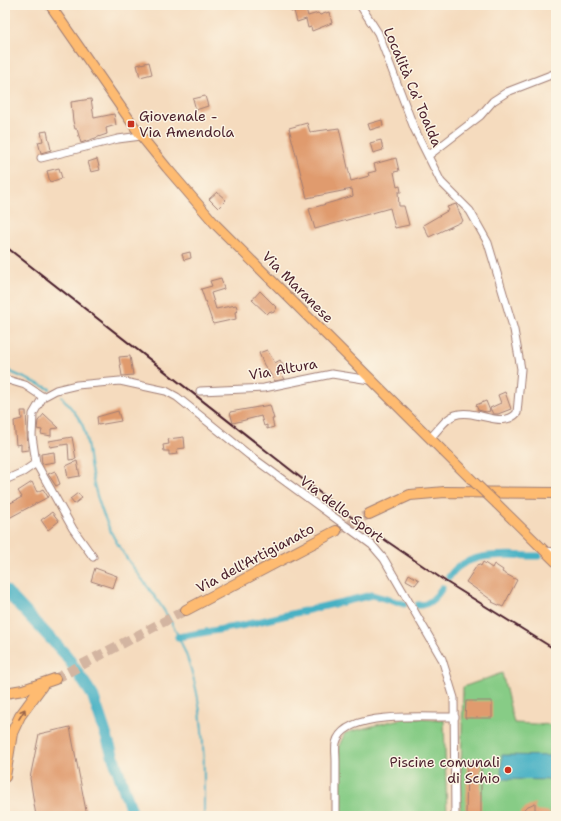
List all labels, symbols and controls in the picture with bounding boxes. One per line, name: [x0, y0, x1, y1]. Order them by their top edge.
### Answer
street label: Località Ca' Toalda: [380, 24, 446, 150]
place label: Giovenale - Via Amendola: [139, 107, 234, 141]
marker: Giovenale - Via Amendola: [126, 119, 136, 129]
street label: Via Maranese: [258, 247, 338, 327]
street label: Via Altura: [247, 354, 319, 384]
street label: Via dello Sport: [296, 472, 388, 546]
street label: Via dell'Artigianato: [193, 519, 317, 597]
one-way arrow: [18, 708, 27, 719]
place label: Piscine comunali di Schio: [389, 753, 500, 787]
marker: Piscine comunali di Schio: [503, 765, 513, 775]

